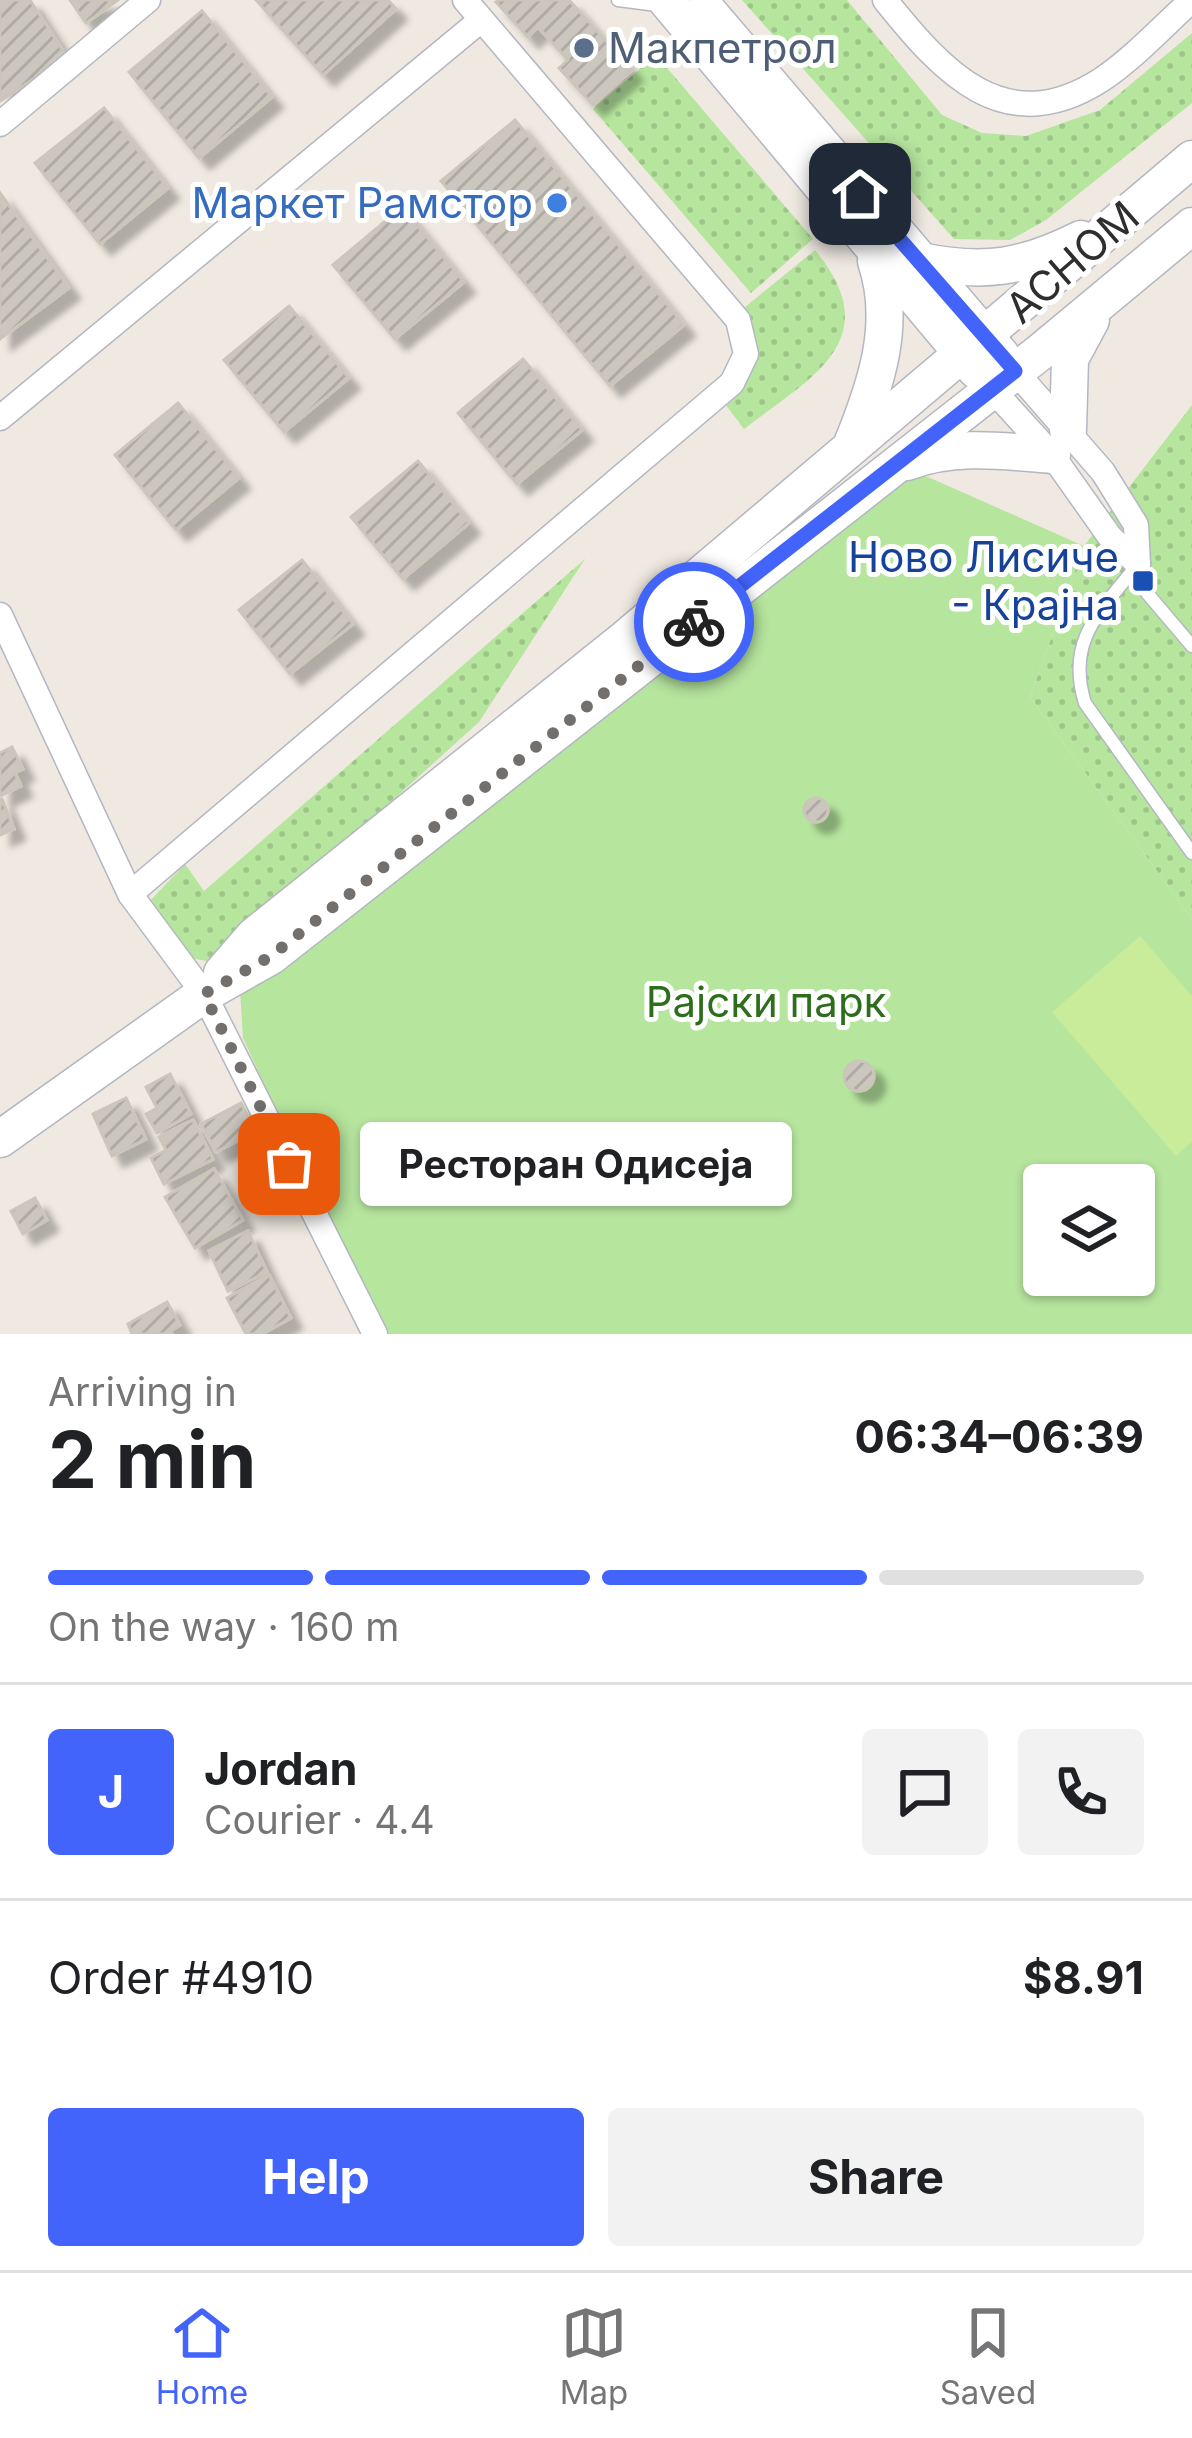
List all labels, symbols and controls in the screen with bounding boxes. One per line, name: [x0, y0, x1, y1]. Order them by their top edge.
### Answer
place label: Макпетрол: [608, 22, 837, 73]
marker: Макпетрол: [571, 35, 597, 61]
pin: [809, 143, 911, 245]
icon: home: [827, 161, 893, 227]
place label: Маркет Рамстор: [192, 177, 533, 228]
marker: Маркет Рамстор: [544, 190, 570, 216]
street label: АСНОМ: [995, 190, 1149, 333]
place label: Ново Лисиче - Крајна: [848, 531, 1119, 630]
courier: [634, 562, 754, 682]
marker: Ново Лисиче - Крајна: [1130, 568, 1156, 594]
icon: bike: [661, 589, 727, 655]
park label: Рајски парк: [646, 976, 887, 1027]
pin: [238, 1113, 340, 1215]
callout: Ресторан Одисеја: [361, 1122, 793, 1206]
icon: bag: [256, 1131, 322, 1197]
text: Ресторан Одисеја: [399, 1140, 753, 1187]
map controls: [1023, 1164, 1155, 1296]
button: layers: [1023, 1164, 1155, 1296]
text: Arriving in: [48, 1368, 237, 1415]
text: 06:34–06:39: [855, 1409, 1144, 1464]
text: 2 min: [48, 1412, 256, 1507]
text: On the way · 160 m: [48, 1603, 399, 1650]
button: chat: [862, 1729, 988, 1855]
button: phone: [1018, 1729, 1144, 1855]
text: Jordan: [204, 1741, 358, 1796]
text: J: [98, 1764, 124, 1819]
text: Courier · 4.4: [204, 1796, 435, 1843]
text: Order #4910: [48, 1950, 314, 2005]
text: $8.91: [1023, 1950, 1144, 2005]
button: Help: [48, 2108, 584, 2246]
button: Share: [608, 2108, 1144, 2246]
tab: Home: [156, 2300, 248, 2412]
tab: Map: [560, 2300, 628, 2412]
tab: Saved: [940, 2300, 1036, 2412]

